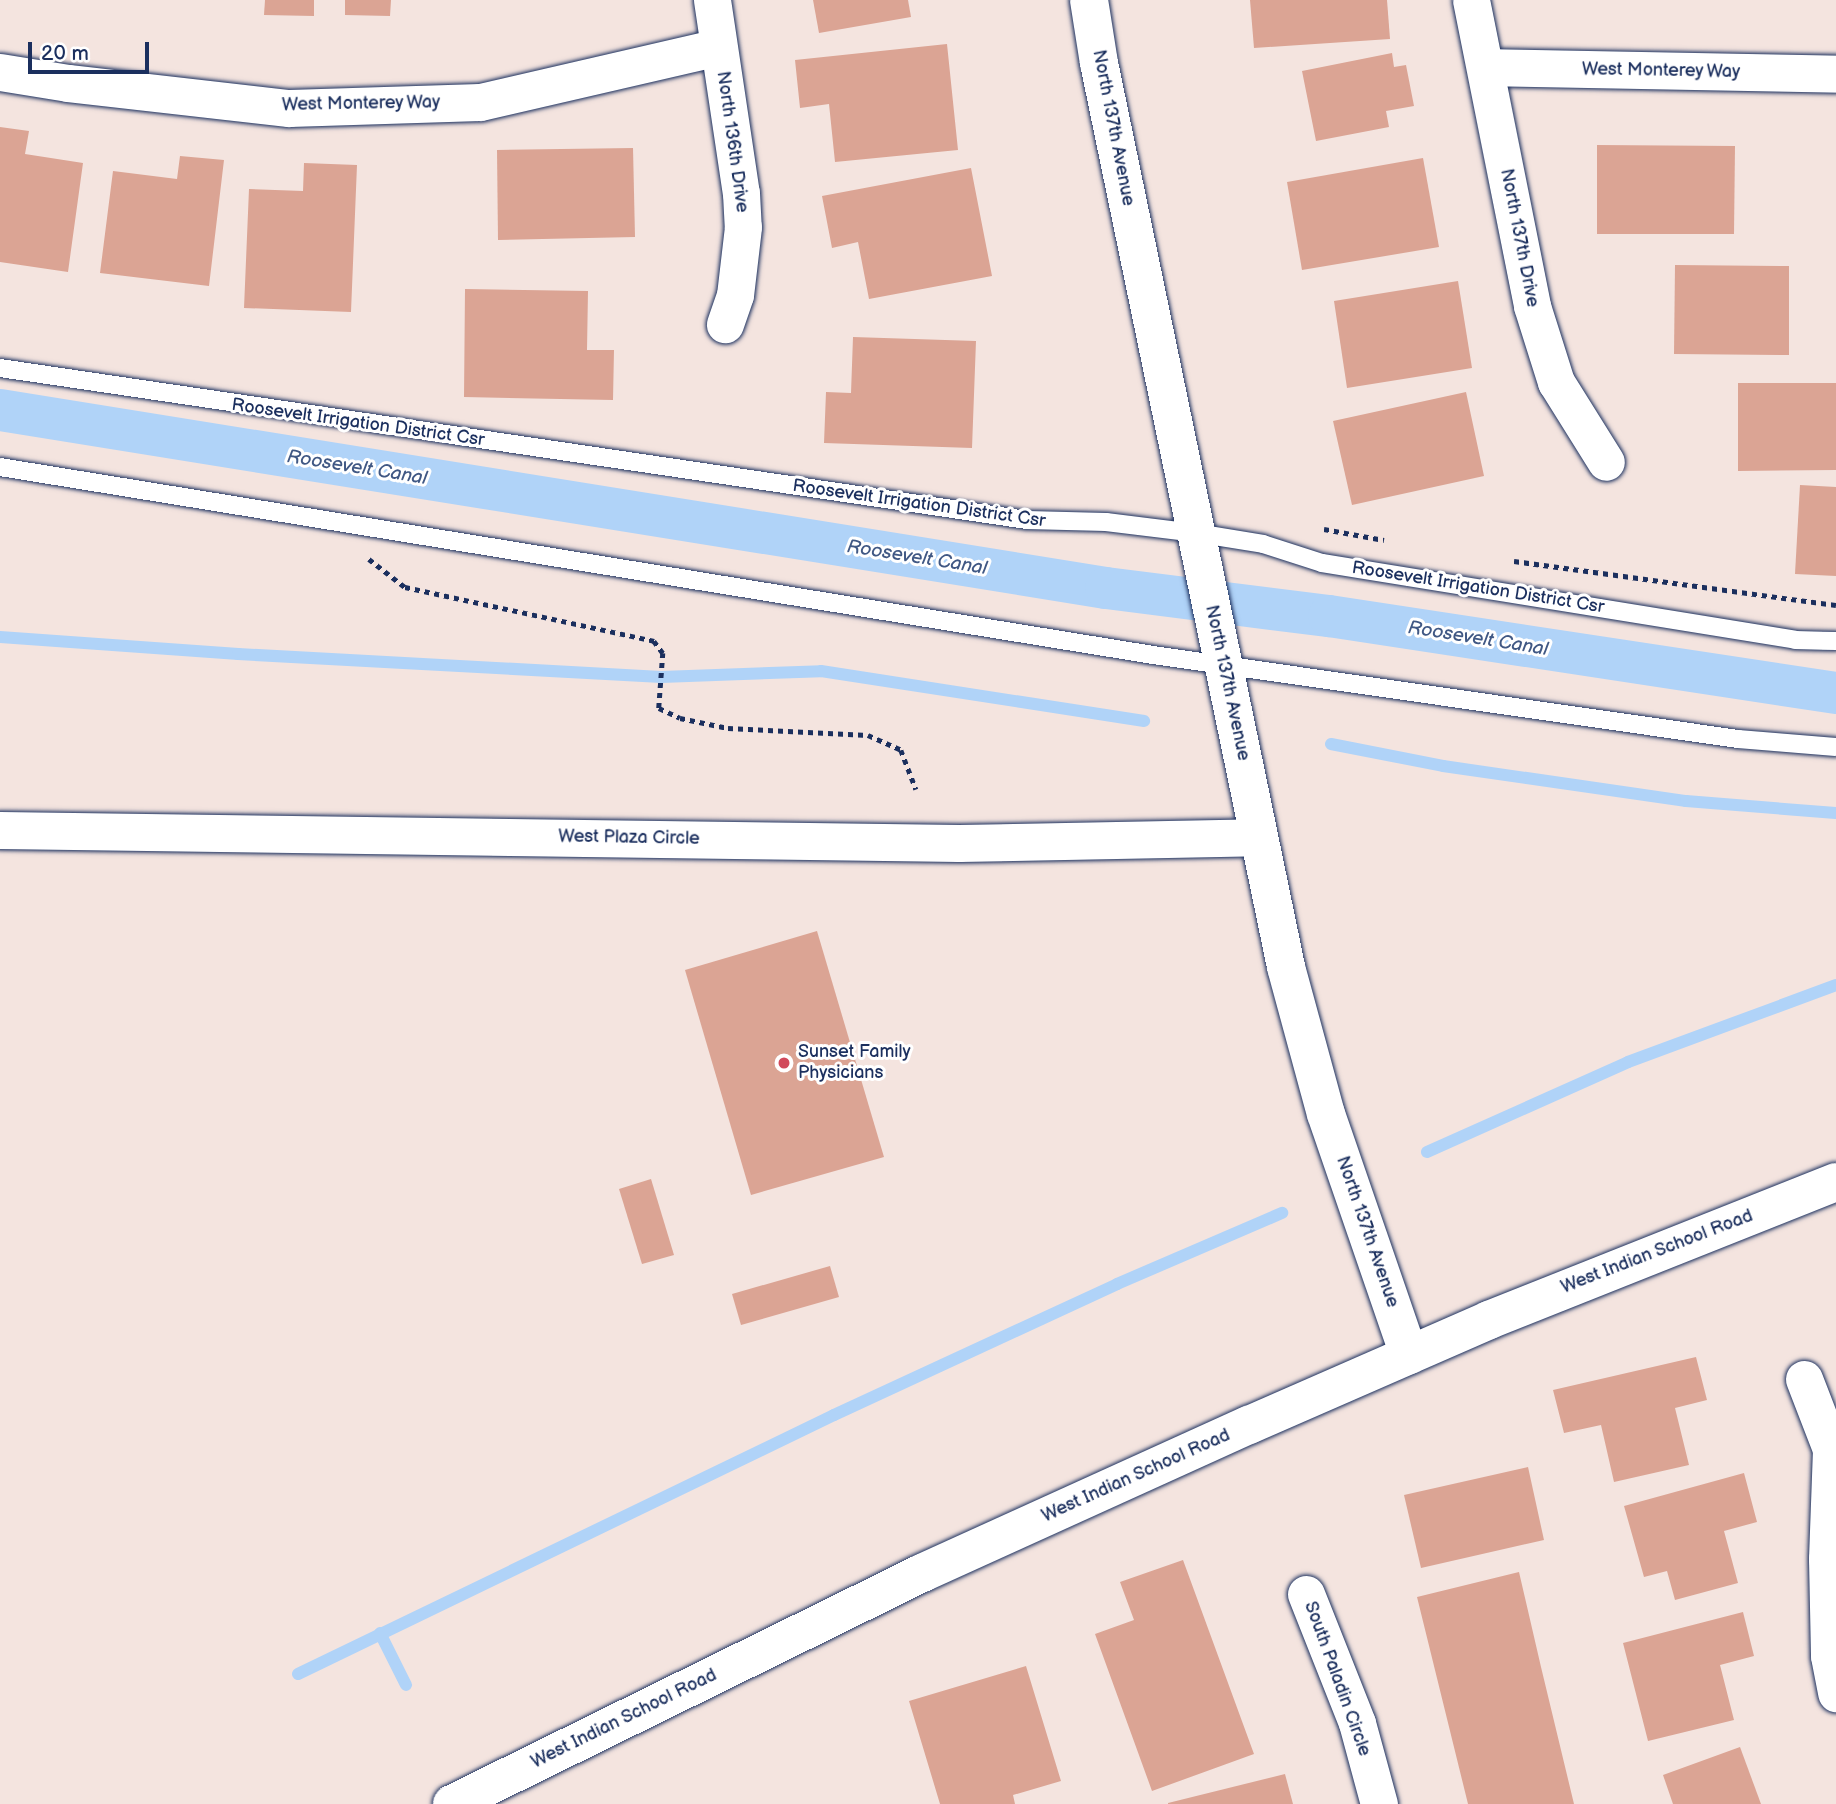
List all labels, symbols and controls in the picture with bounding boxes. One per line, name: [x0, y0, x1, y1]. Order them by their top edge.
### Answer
scale bar: [32, 28, 152, 72]
text: 20 m: [41, 41, 89, 66]
street label: North 137th Avenue: [1087, 48, 1139, 208]
street label: West Monterey Way: [1581, 59, 1741, 83]
street label: North 136th Drive: [711, 70, 753, 214]
street label: West Monterey Way: [281, 92, 441, 116]
street label: North 137th Drive: [1495, 167, 1543, 309]
street label: Roosevelt Irrigation District Csr: [230, 395, 486, 451]
water label: Roosevelt Canal: [285, 446, 429, 490]
street label: Roosevelt Irrigation District Csr: [791, 476, 1047, 532]
water label: Roosevelt Canal: [845, 536, 989, 580]
street label: Roosevelt Irrigation District Csr: [1350, 557, 1606, 619]
street label: North 137th Avenue: [1200, 603, 1254, 763]
water label: Roosevelt Canal: [1406, 617, 1550, 661]
street label: West Plaza Circle: [558, 826, 700, 850]
place label: Sunset Family Physicians: [798, 1042, 911, 1084]
marker: Sunset Family Physicians: [776, 1055, 792, 1071]
street label: North 137th Avenue: [1331, 1154, 1403, 1310]
street label: West Indian School Road: [1558, 1205, 1756, 1299]
street label: West Indian School Road: [1038, 1425, 1234, 1527]
street label: South Paladin Circle: [1299, 1599, 1375, 1759]
street label: West Indian School Road: [528, 1665, 720, 1773]

